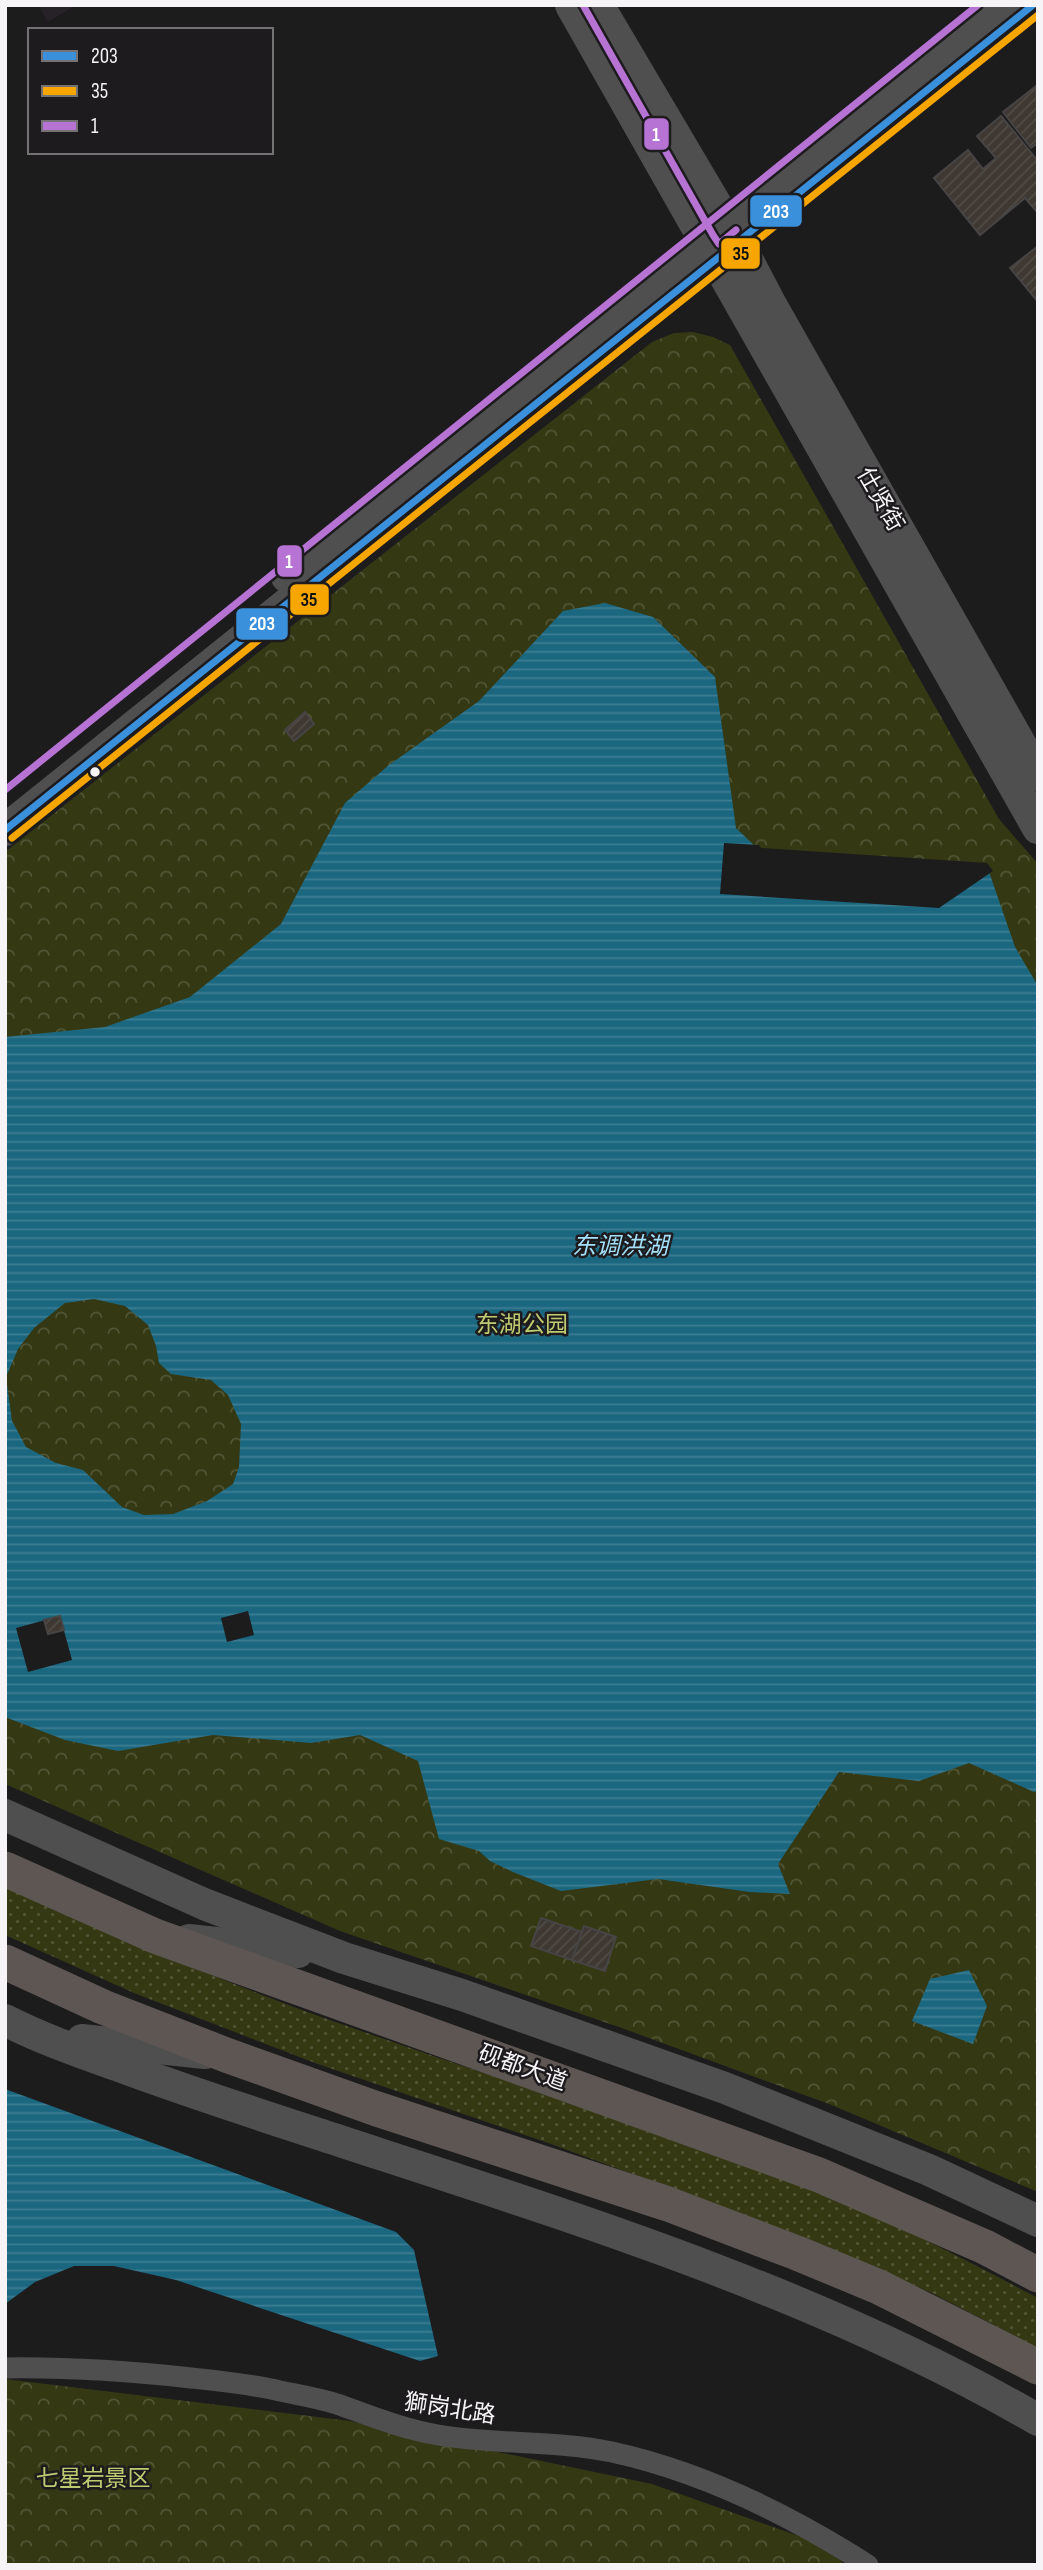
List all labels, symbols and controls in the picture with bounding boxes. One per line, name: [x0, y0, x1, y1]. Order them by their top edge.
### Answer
legend: [28, 28, 273, 154]
text: 203: [91, 44, 118, 69]
text: 35: [91, 79, 108, 104]
text: 1: [91, 114, 99, 139]
line badge: 1: [643, 117, 670, 151]
text: 1: [652, 124, 660, 147]
line badge: 203: [749, 194, 803, 228]
text: 203: [763, 201, 789, 224]
line badge: 35: [720, 237, 761, 270]
text: 35: [733, 243, 749, 266]
street label: 仕贤街: [851, 463, 910, 536]
line badge: 1: [276, 544, 303, 578]
text: 1: [285, 551, 293, 574]
line badge: 35: [289, 583, 330, 616]
text: 35: [301, 589, 317, 612]
line badge: 203: [235, 607, 289, 641]
text: 203: [249, 613, 275, 636]
unlabelled marker: [88, 765, 102, 779]
water label: 东调洪湖: [572, 1232, 672, 1261]
park label: 东湖公园: [476, 1311, 568, 1339]
street label: 砚都大道: [475, 2039, 571, 2097]
street label: 獅岗北路: [402, 2388, 497, 2430]
park label: 七星岩景区: [36, 2465, 151, 2493]

